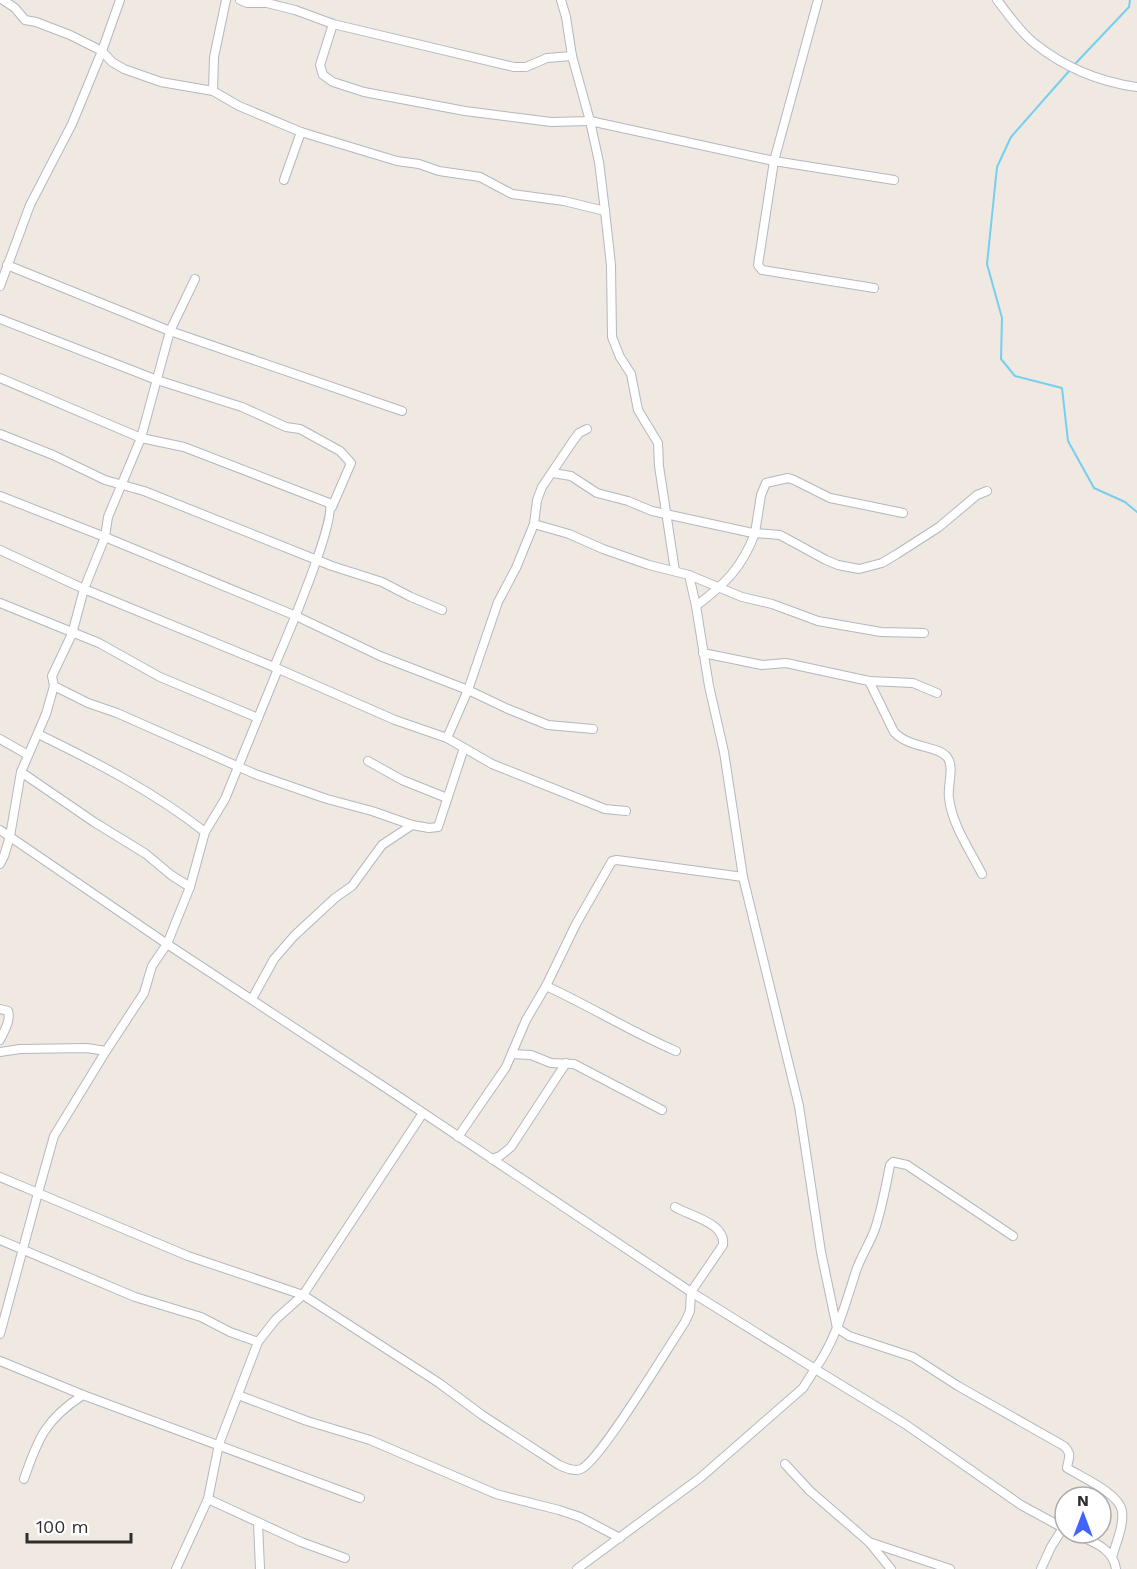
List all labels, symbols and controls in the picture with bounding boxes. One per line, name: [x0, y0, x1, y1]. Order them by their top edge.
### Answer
north arrow: [1053, 1485, 1113, 1545]
text: N: [1077, 1491, 1089, 1510]
scale bar: [27, 1506, 130, 1544]
text: 100 m: [36, 1516, 89, 1537]

